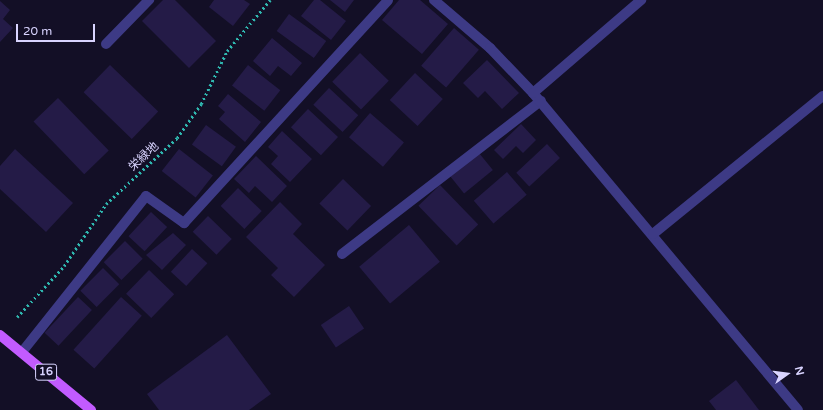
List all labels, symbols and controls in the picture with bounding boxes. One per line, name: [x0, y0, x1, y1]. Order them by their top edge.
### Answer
scale bar: [18, 16, 97, 42]
text: 20 m: [23, 24, 52, 38]
street label: 栄緑地: [126, 139, 162, 175]
north arrow: [767, 354, 807, 394]
road number: 16: [35, 363, 57, 381]
text: N: [792, 365, 807, 377]

